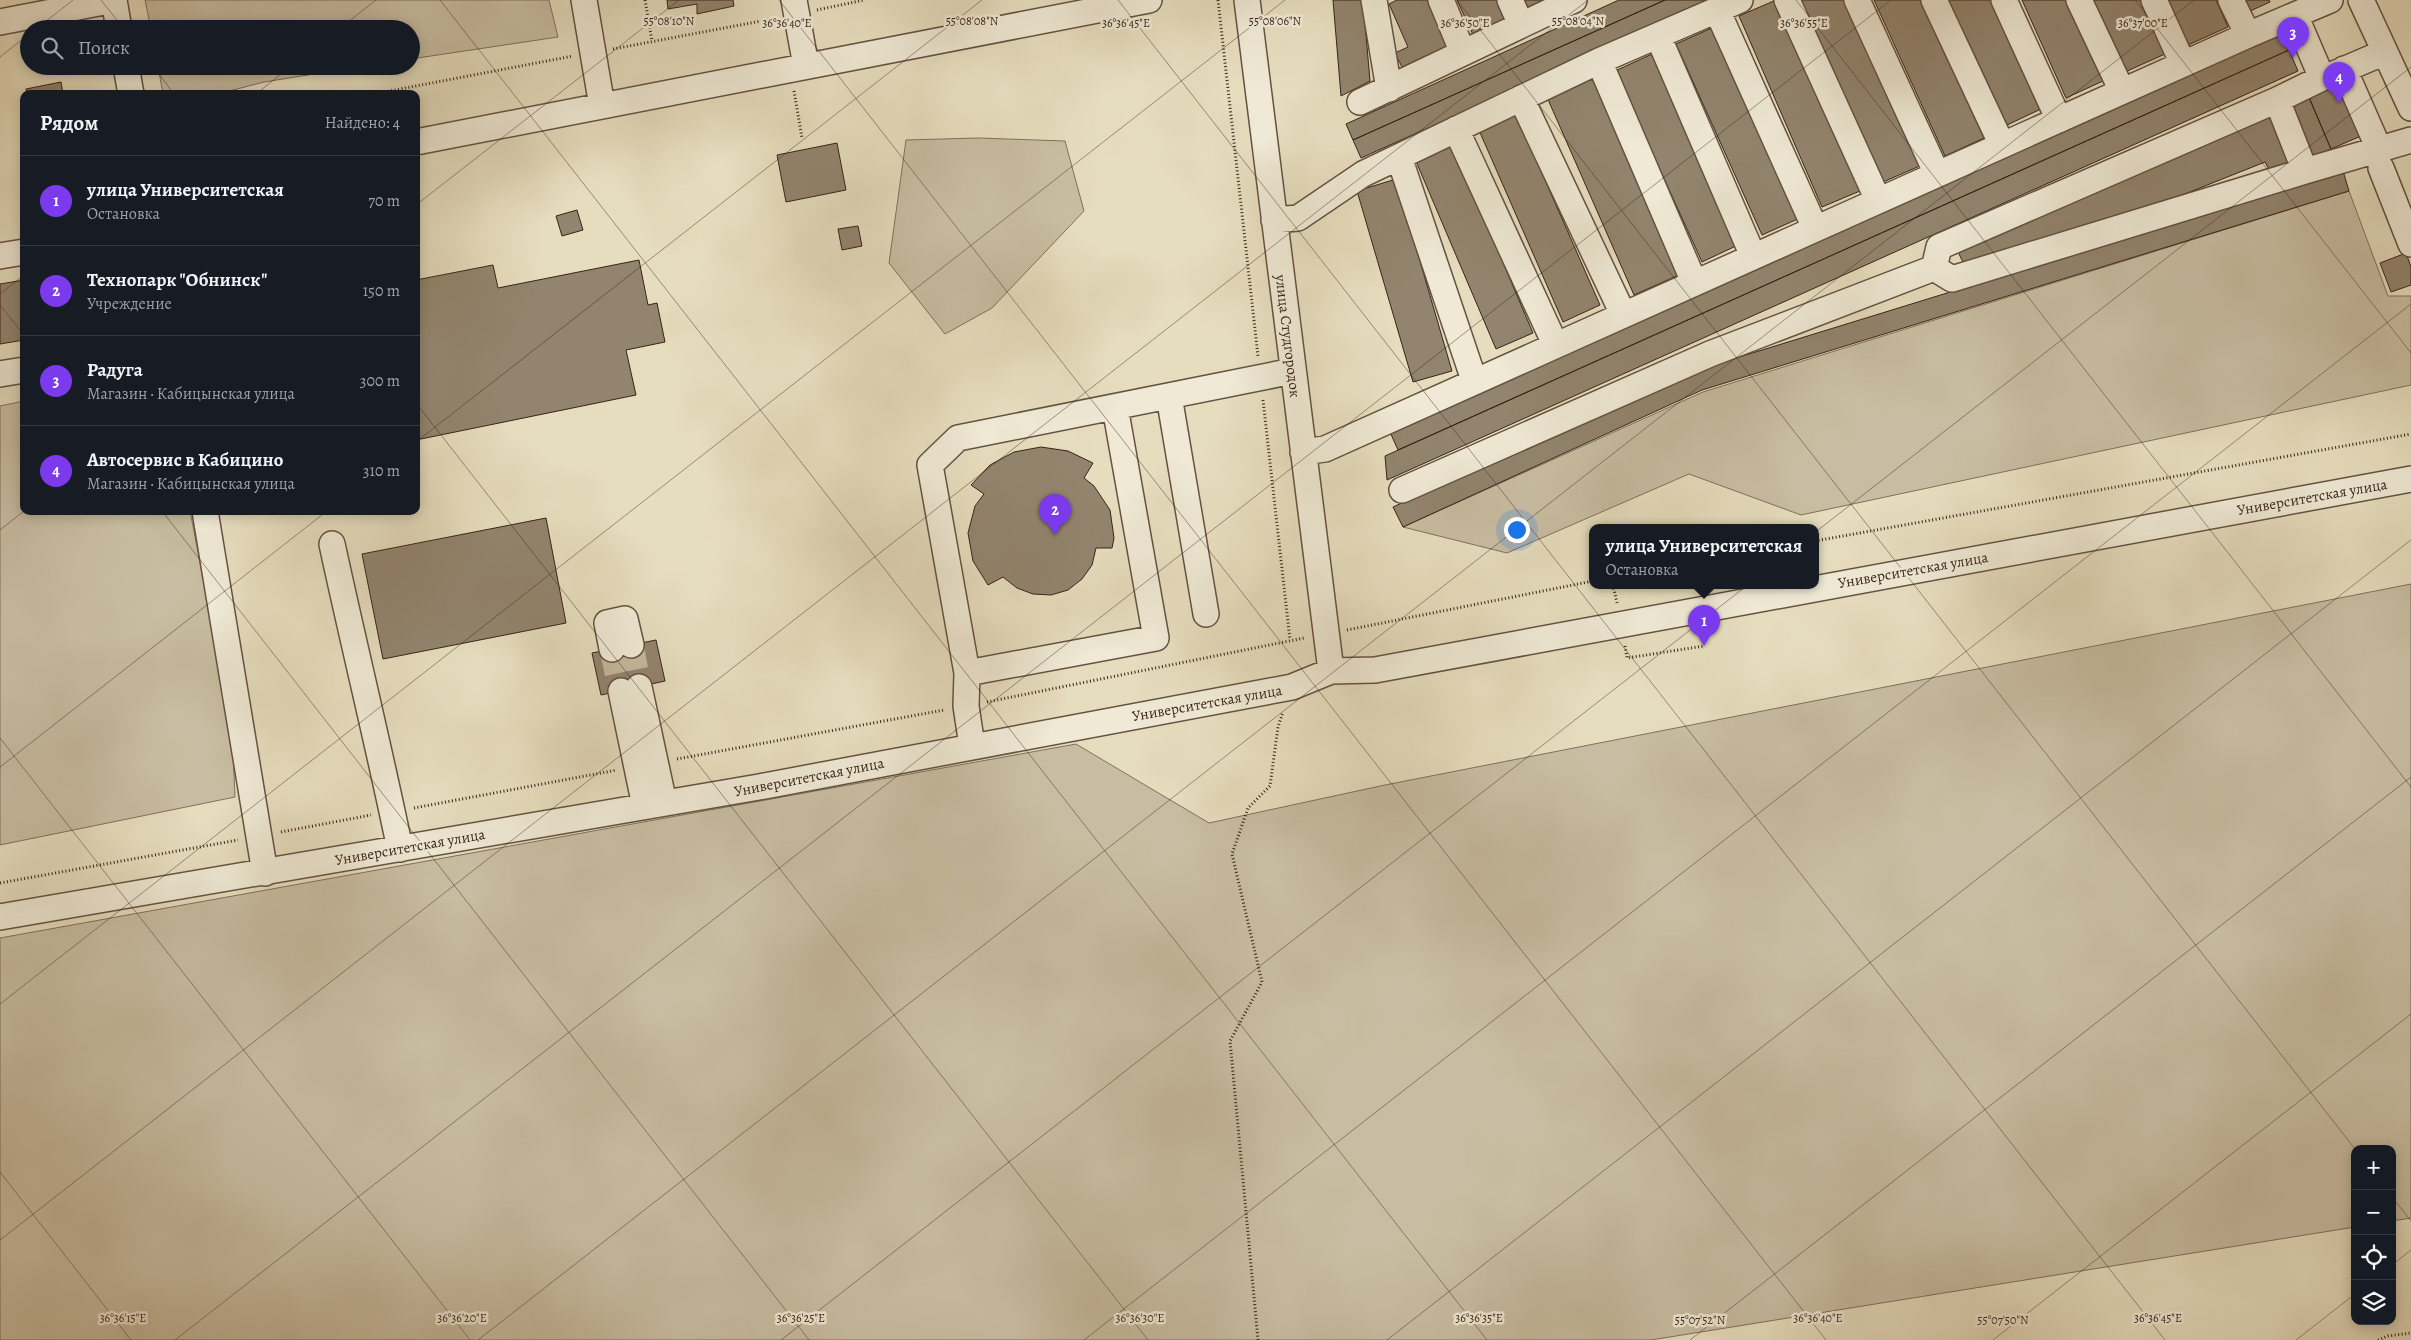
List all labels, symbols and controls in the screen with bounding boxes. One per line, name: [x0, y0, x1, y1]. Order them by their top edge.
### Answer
text: 55°08'10"N: [644, 13, 695, 29]
text: 55°08'08"N: [946, 13, 999, 29]
text: 55°08'06"N: [1249, 13, 1302, 29]
text: 55°08'04"N: [1552, 13, 1605, 29]
text: 36°36'40"E: [762, 15, 812, 31]
text: 36°36'45"E: [1102, 15, 1150, 31]
text: 36°36'50"E: [1440, 15, 1490, 31]
text: 36°36'55"E: [1780, 15, 1828, 31]
text: 36°37'00"E: [2118, 15, 2168, 31]
pin: 3: [2277, 17, 2309, 58]
search box: [20, 20, 420, 75]
icon: search: [38, 34, 66, 62]
text: Поиск: [78, 35, 130, 61]
pin: 4: [2323, 62, 2355, 103]
text: Рядом: [40, 109, 98, 137]
text: Найдено: 4: [325, 112, 400, 134]
text: улица Университетская: [87, 177, 284, 203]
text: 1: [53, 190, 59, 212]
text: 70 m: [368, 190, 400, 212]
text: Остановка: [87, 203, 160, 225]
text: Технопарк "Обнинск": [87, 267, 267, 293]
street label: улица Студгородок: [1270, 272, 1305, 399]
text: 2: [52, 280, 60, 302]
text: 150 m: [363, 280, 400, 302]
text: Учреждение: [87, 293, 172, 315]
text: Радуга: [87, 357, 143, 383]
text: 3: [53, 370, 59, 392]
text: 300 m: [360, 370, 400, 392]
text: Магазин · Кабицынская улица: [87, 383, 295, 405]
text: Автосервис в Кабицино: [87, 447, 283, 473]
text: 4: [52, 460, 60, 482]
text: 310 m: [363, 460, 400, 482]
text: Магазин · Кабицынская улица: [87, 473, 295, 495]
street label: Университетская улица: [2235, 474, 2389, 520]
pin: 2: [1039, 494, 1071, 535]
your location: [1504, 517, 1530, 543]
popup: [1589, 524, 1819, 589]
text: улица Университетская: [1606, 533, 1802, 559]
street label: Университетская улица: [1836, 547, 1990, 593]
text: Остановка: [1606, 559, 1678, 581]
pin: 1: [1688, 605, 1720, 646]
street label: Университетская улица: [1130, 680, 1284, 726]
street label: Университетская улица: [732, 753, 886, 801]
street label: Университетская улица: [333, 824, 487, 870]
map controls: [2351, 1145, 2396, 1325]
button: +: [2351, 1145, 2396, 1190]
button: −: [2351, 1190, 2396, 1235]
button: locate: [2351, 1235, 2396, 1280]
button: layers: [2351, 1280, 2396, 1325]
text: 36°36'15"E: [100, 1310, 146, 1326]
text: 36°36'20"E: [437, 1310, 487, 1326]
text: 36°36'25"E: [777, 1310, 825, 1326]
text: 36°36'30"E: [1116, 1310, 1164, 1326]
text: 36°36'35"E: [1455, 1310, 1503, 1326]
text: 36°36'40"E: [1793, 1310, 1843, 1326]
text: 36°36'45"E: [2134, 1310, 2182, 1326]
text: 55°07'52"N: [1675, 1312, 1726, 1328]
text: 55°07'50"N: [1977, 1312, 2029, 1328]

